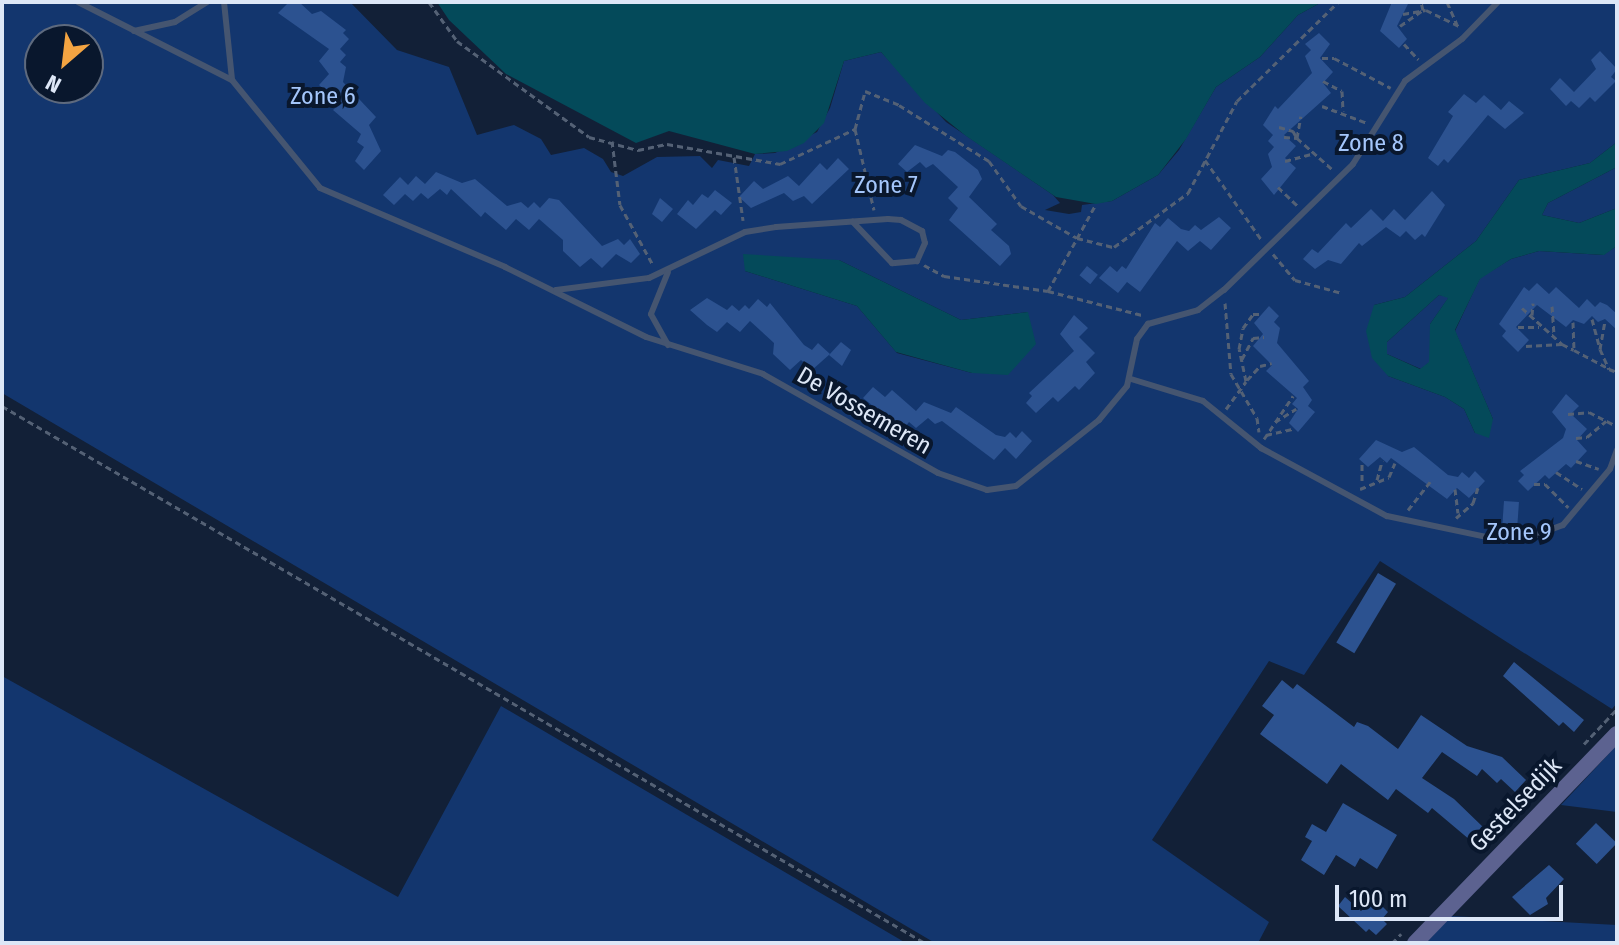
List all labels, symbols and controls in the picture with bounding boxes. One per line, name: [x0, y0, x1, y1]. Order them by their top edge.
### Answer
north arrow: [24, 24, 104, 104]
text: N: [41, 69, 66, 99]
park label: Zone 6: [290, 83, 356, 111]
park label: Zone 8: [1338, 130, 1404, 158]
park label: Zone 7: [854, 172, 918, 200]
street label: De Vossemeren: [792, 361, 936, 461]
park label: Zone 9: [1486, 519, 1552, 547]
street label: Gestelsedijk: [1464, 752, 1568, 858]
scale bar: [1339, 869, 1567, 919]
text: 100 m: [1349, 885, 1407, 913]

